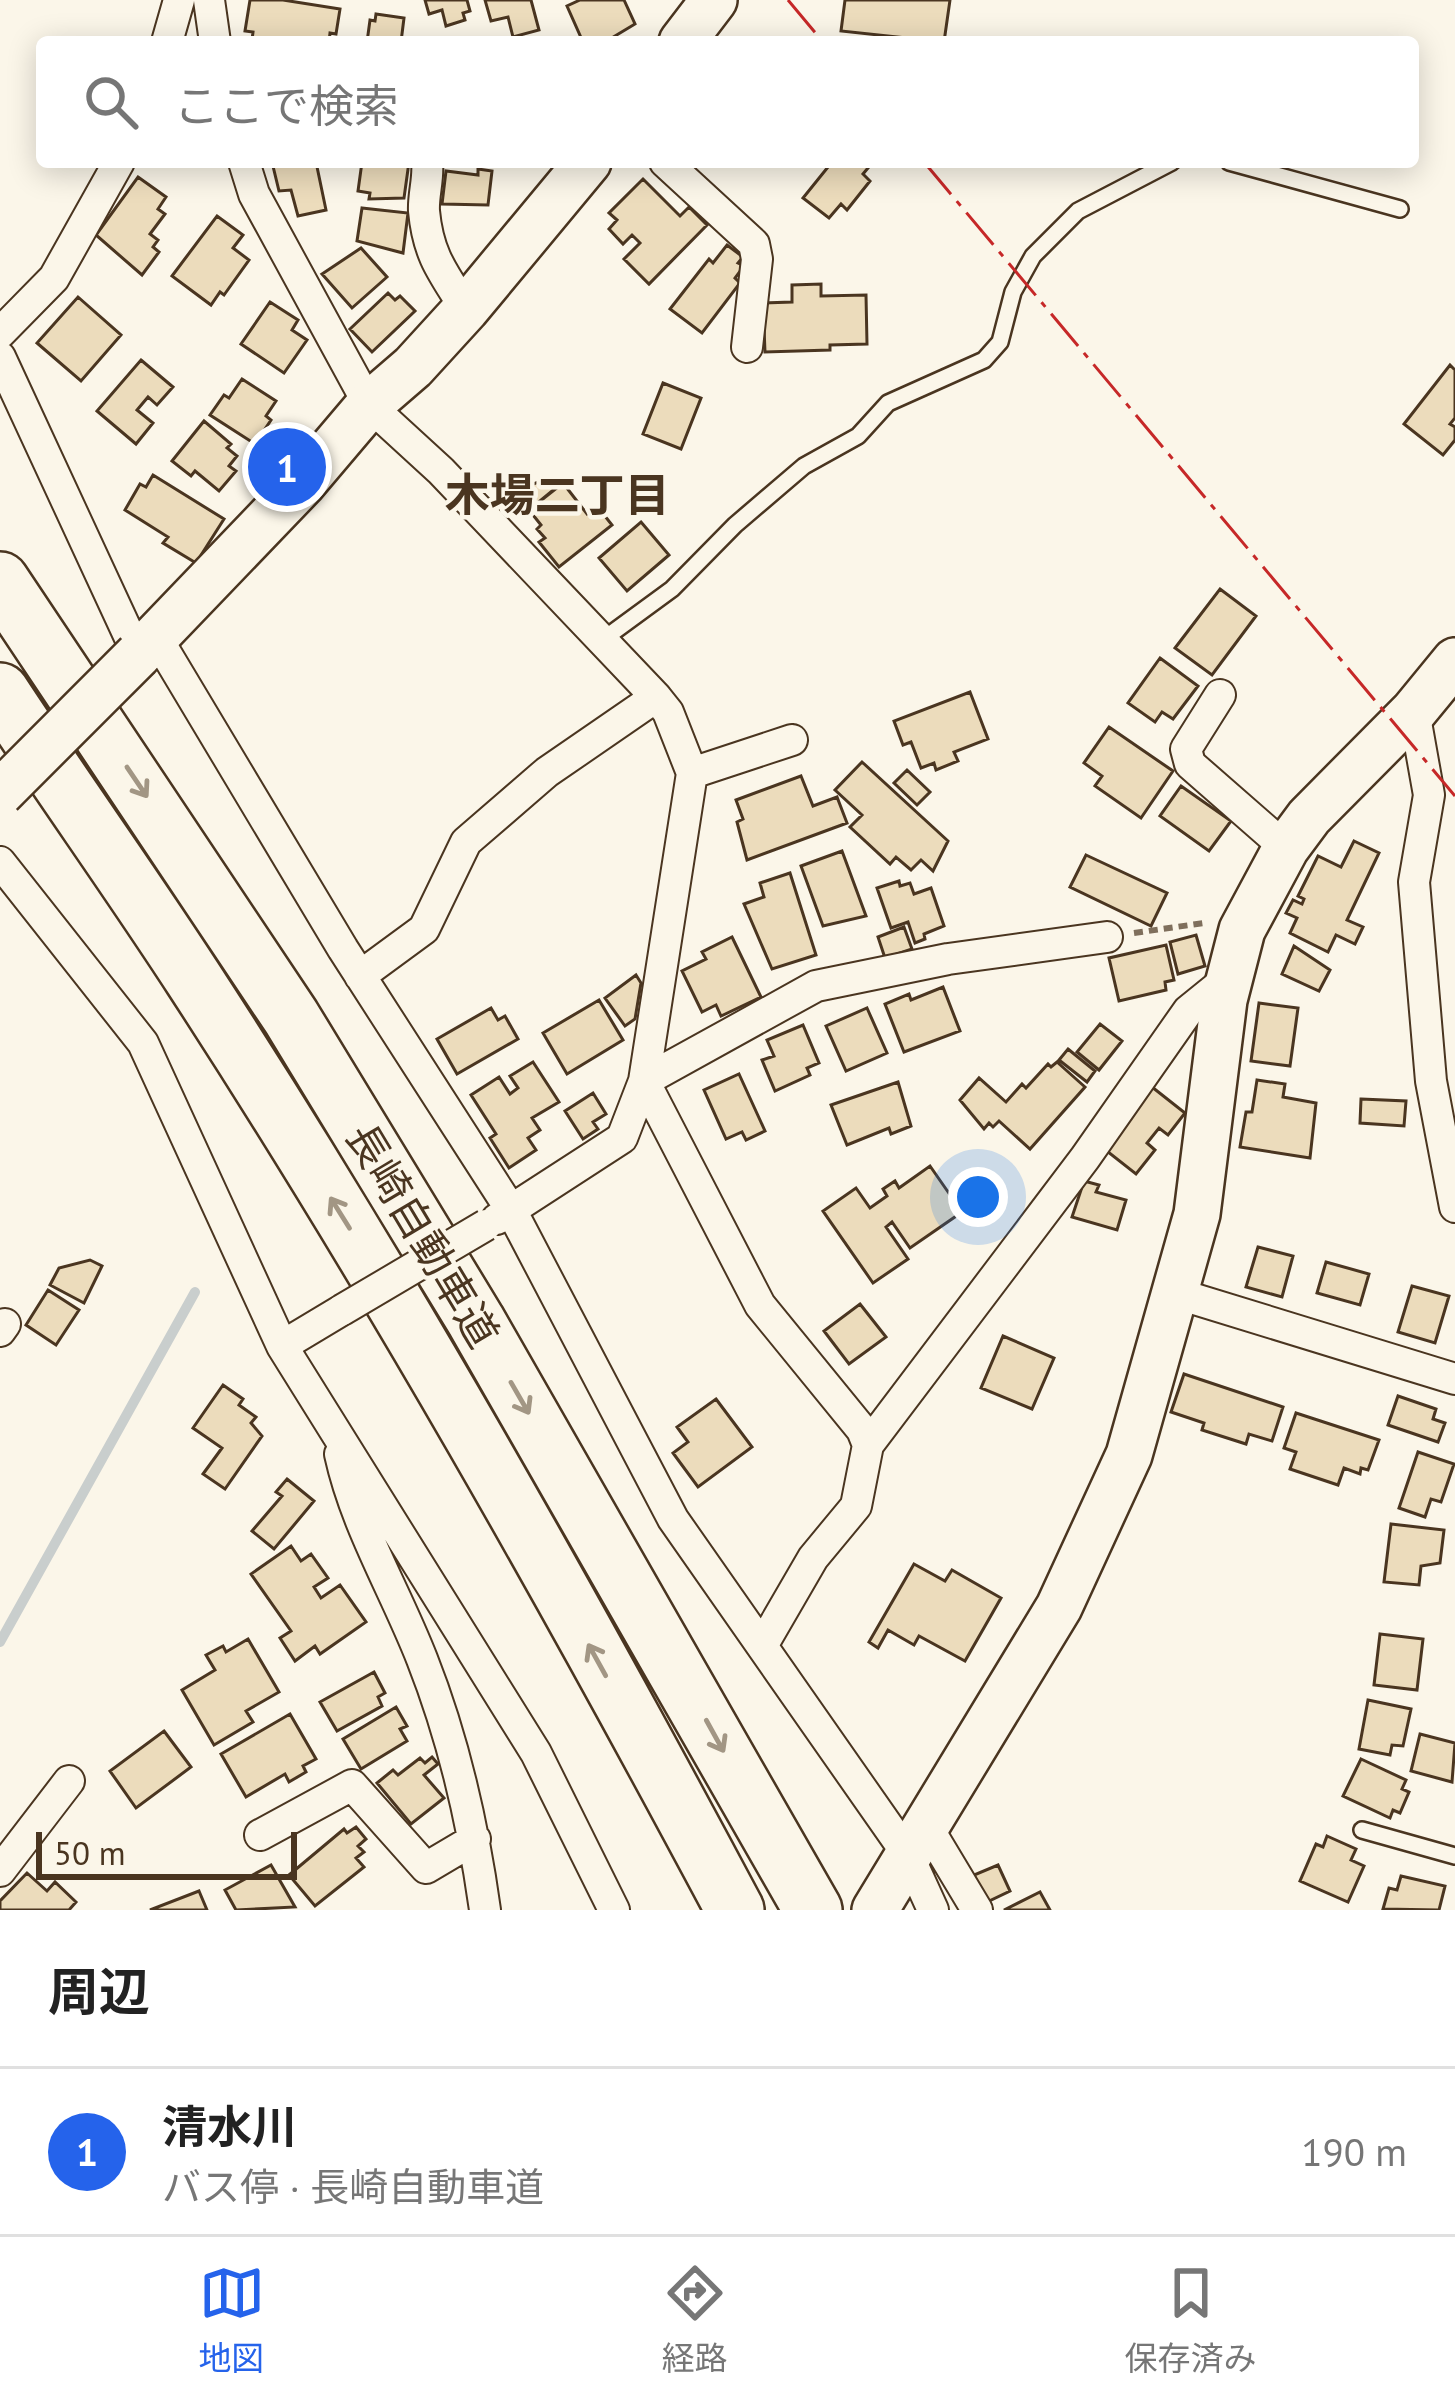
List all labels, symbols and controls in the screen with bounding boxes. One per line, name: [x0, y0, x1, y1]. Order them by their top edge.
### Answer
search box: [36, 36, 1419, 168]
icon: search: [78, 69, 144, 135]
text: ここで検索: [174, 76, 399, 134]
pin: 1: [248, 422, 326, 512]
district label: 木場二丁目: [444, 465, 670, 523]
one-way arrow: [124, 764, 149, 798]
street label: 長崎自動車道: [335, 1113, 511, 1357]
your location: [948, 1167, 1008, 1227]
one-way arrow: [328, 1197, 352, 1231]
one-way arrow: [509, 1380, 533, 1415]
one-way arrow: [585, 1644, 609, 1679]
one-way arrow: [703, 1717, 727, 1752]
scale bar: [36, 1826, 297, 1879]
text: 50 m: [54, 1831, 126, 1874]
text: 周辺: [48, 1958, 150, 2024]
text: 清水川: [162, 2097, 297, 2155]
text: 1: [76, 2126, 98, 2177]
text: 190 m: [1301, 2126, 1407, 2177]
text: バス停 · 長崎自動車道: [162, 2161, 544, 2212]
tab: 地図: [199, 2260, 265, 2380]
tab: 経路: [662, 2260, 728, 2380]
tab: 保存済み: [1125, 2260, 1257, 2380]

